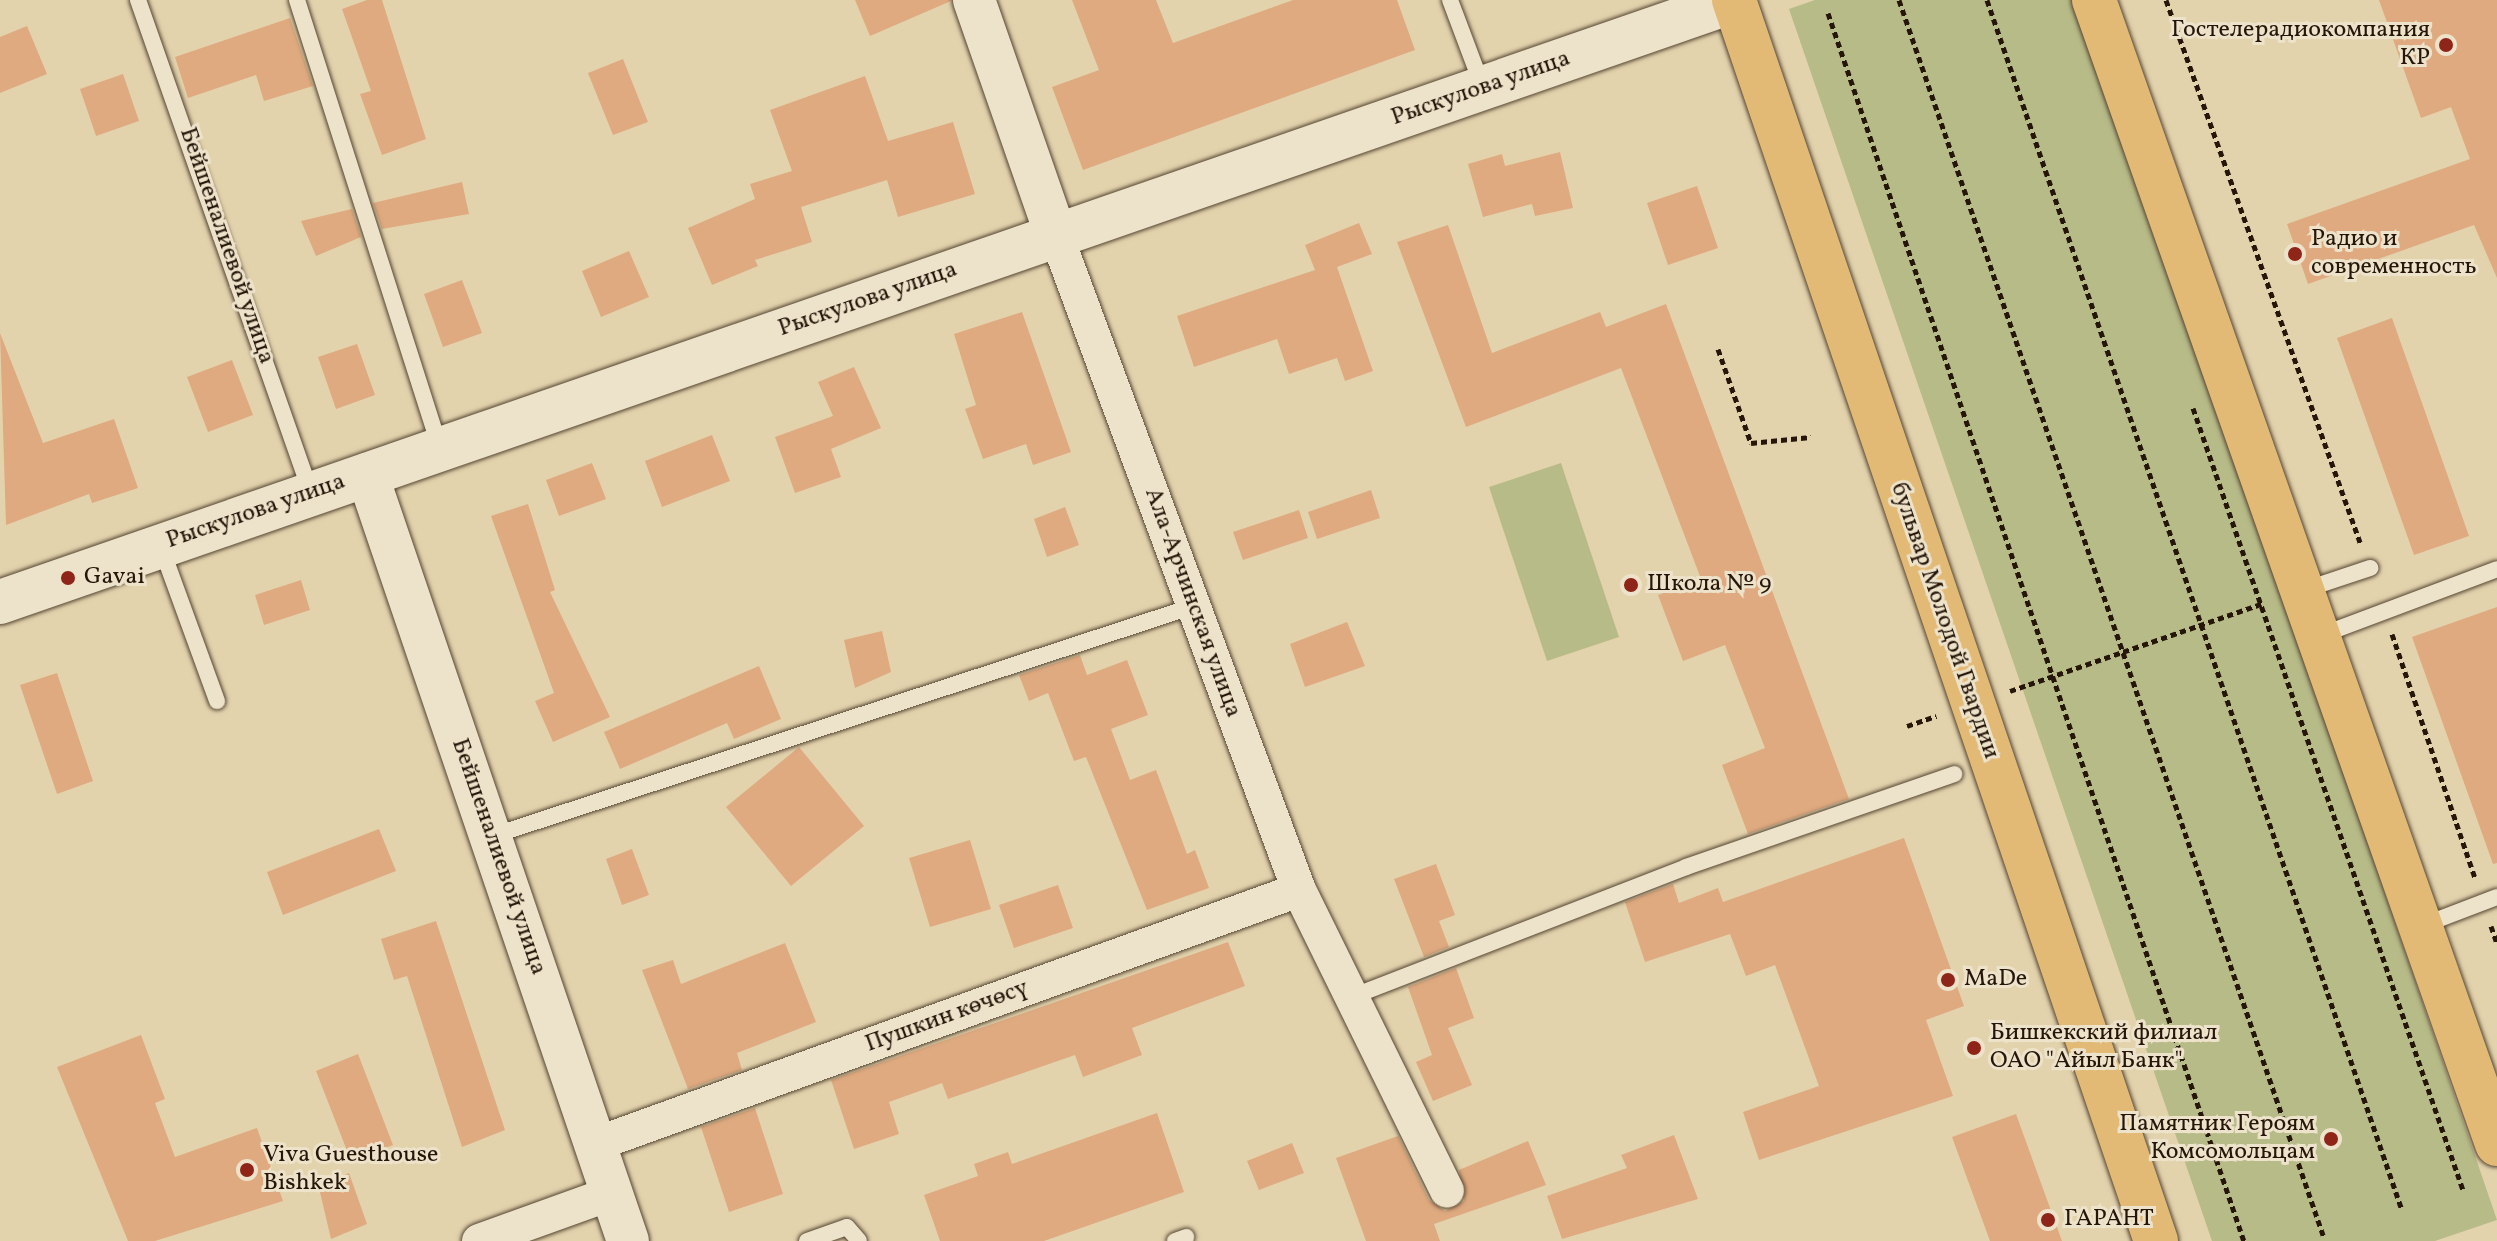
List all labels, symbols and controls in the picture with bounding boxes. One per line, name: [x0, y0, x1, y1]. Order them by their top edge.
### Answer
place label: Гостелерадиокомпания КР: [2171, 17, 2430, 73]
marker: Гостелерадиокомпания КР: [2437, 36, 2455, 54]
street label: Рыскулова улица: [1387, 45, 1575, 133]
street label: Бейшеналиевой улица: [172, 124, 280, 368]
place label: Радио и современность: [2311, 226, 2477, 282]
marker: Радио и современность: [2286, 245, 2304, 263]
street label: Рыскулова улица: [774, 256, 962, 344]
street label: Рыскулова улица: [162, 468, 350, 556]
street label: бульвар Молодой Гвардии: [1883, 479, 2005, 763]
street label: Ала-Арчинская улица: [1137, 484, 1247, 722]
place label: Gavai: [84, 564, 145, 592]
marker: Gavai: [59, 569, 77, 587]
place label: Школа № 9: [1647, 571, 1772, 599]
marker: Школа № 9: [1622, 576, 1640, 594]
street label: Бейшеналиевой улица: [444, 735, 552, 979]
place label: MaDe: [1964, 966, 2027, 994]
marker: MaDe: [1939, 971, 1957, 989]
street label: Пушкин көчөсү: [862, 974, 1032, 1060]
place label: Бишкекский филиал ОАО "Айыл Банк": [1990, 1020, 2217, 1076]
marker: Бишкекский филиал ОАО "Айыл Банк": [1965, 1039, 1983, 1057]
place label: Памятник Героям Комсомольцам: [2119, 1111, 2315, 1167]
marker: Памятник Героям Комсомольцам: [2322, 1130, 2340, 1148]
place label: Viva Guesthouse Bishkek: [263, 1142, 438, 1198]
marker: Viva Guesthouse Bishkek: [238, 1161, 256, 1179]
place label: ГАРАНТ: [2064, 1206, 2154, 1234]
marker: ГАРАНТ: [2039, 1211, 2057, 1229]

